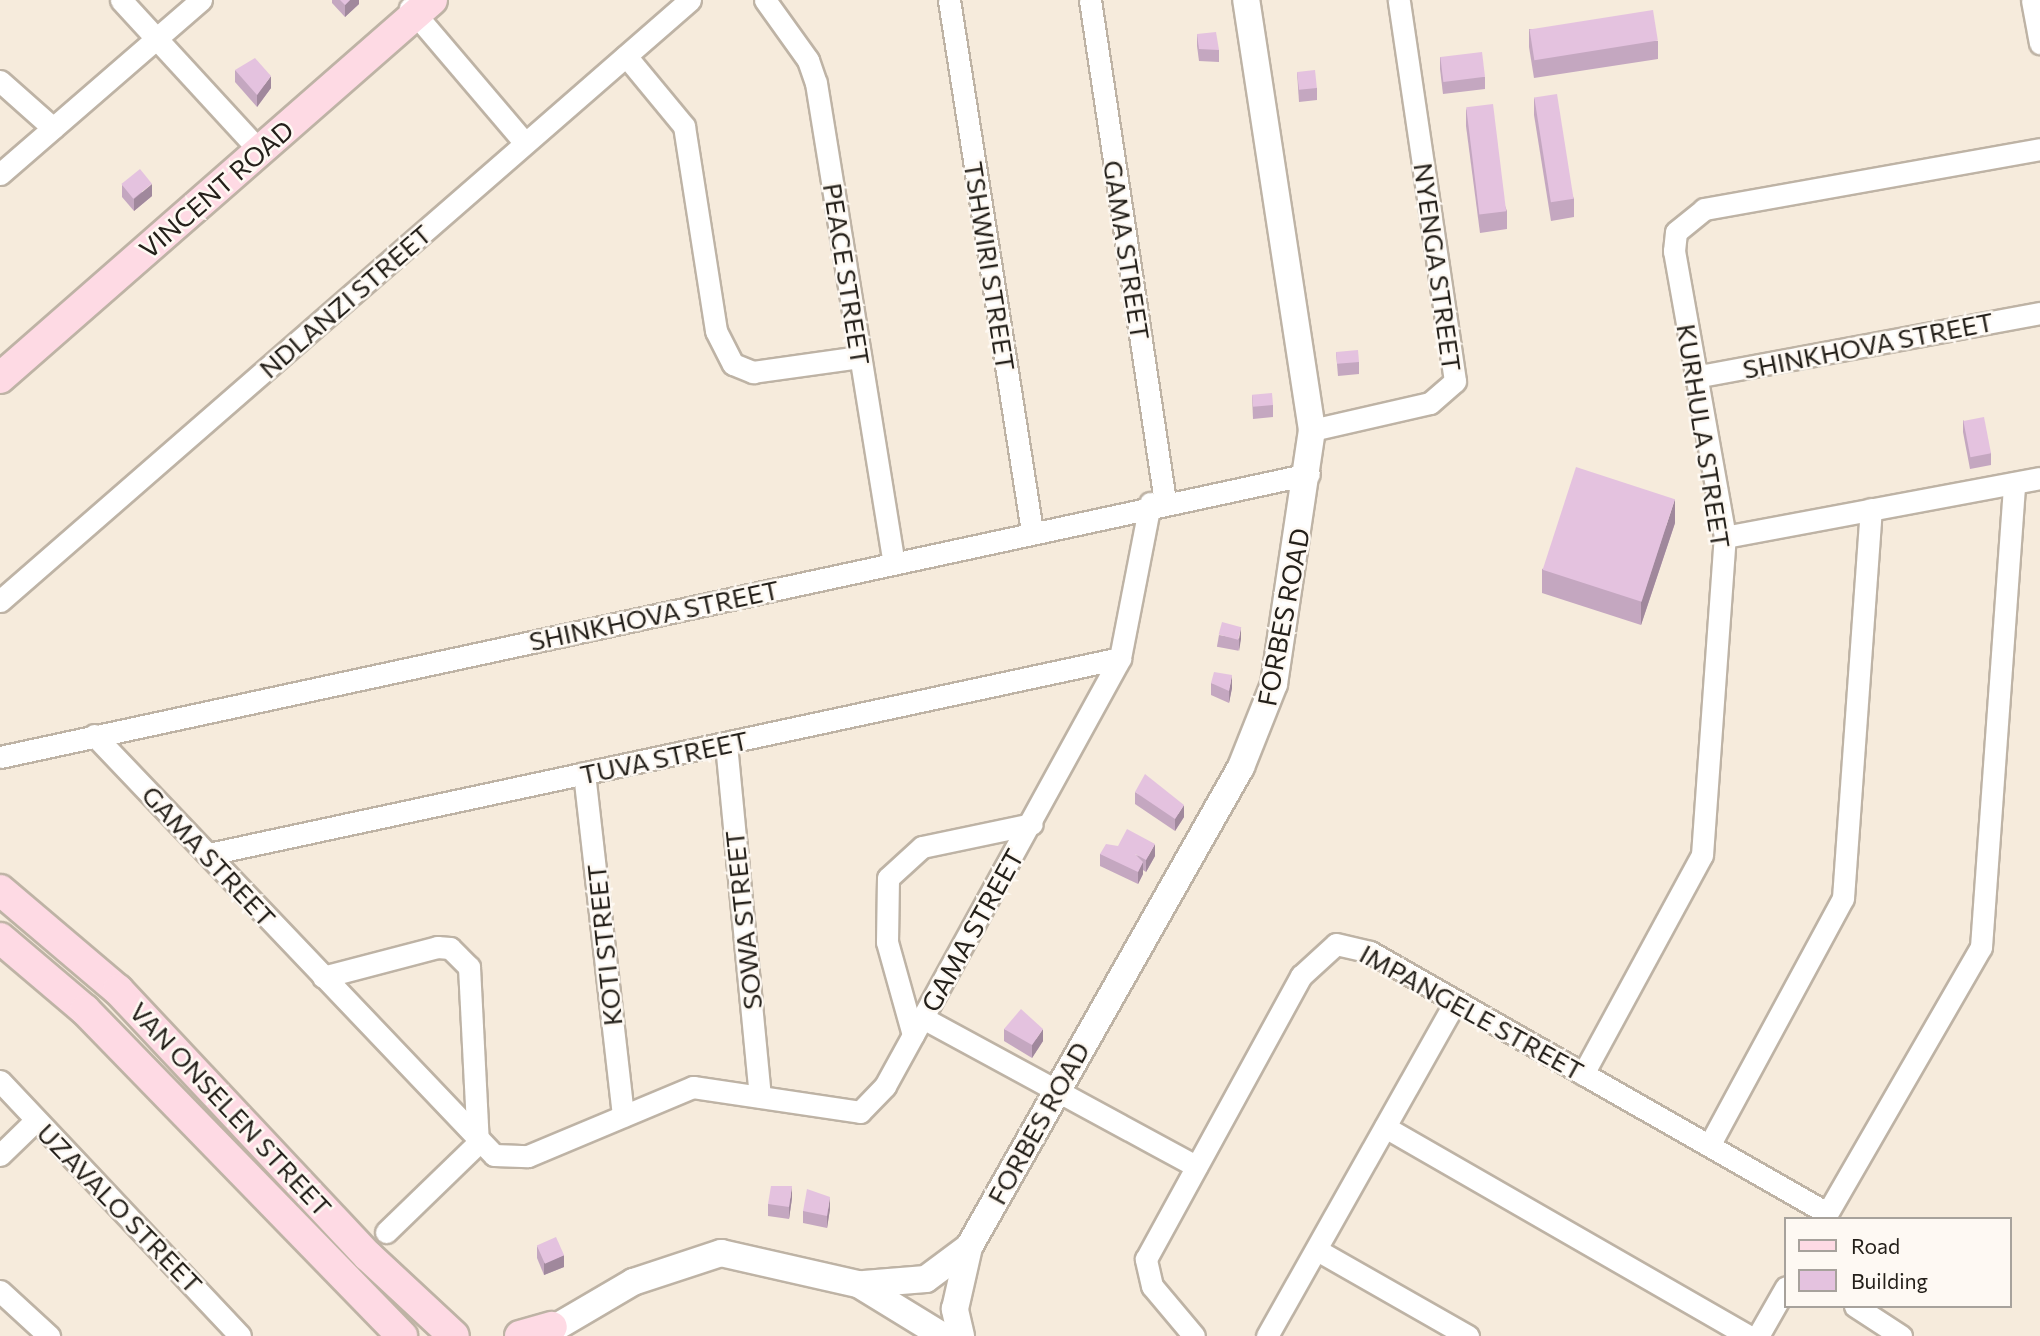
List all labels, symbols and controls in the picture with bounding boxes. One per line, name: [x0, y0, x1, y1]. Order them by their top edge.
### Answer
street label: VINCENT ROAD: [133, 114, 299, 264]
street label: GAMA STREET: [1097, 158, 1157, 342]
street label: TSHWIRI STREET: [958, 159, 1022, 373]
street label: NYENGA STREET: [1408, 161, 1468, 373]
street label: PEACE STREET: [817, 181, 877, 367]
street label: NDLANZI STREET: [253, 218, 437, 384]
street label: SHINKHOVA STREET: [1740, 305, 1996, 385]
street label: KURHULA STREET: [1671, 322, 1737, 550]
street label: FORBES ROAD: [1250, 525, 1316, 709]
street label: SHINKHOVA STREET: [526, 573, 782, 657]
street label: TUVA STREET: [577, 724, 751, 790]
street label: GAMA STREET: [136, 779, 282, 933]
street label: SOWA STREET: [718, 829, 768, 1011]
street label: GAMA STREET: [914, 843, 1030, 1017]
street label: KOTI STREET: [580, 863, 628, 1027]
street label: IMPANGELE STREET: [1355, 938, 1589, 1086]
street label: VAN ONSELEN STREET: [124, 995, 338, 1223]
street label: FORBES ROAD: [981, 1036, 1095, 1210]
street label: UZAVALO STREET: [31, 1117, 209, 1299]
legend: [1784, 1217, 2012, 1308]
text: Road: [1851, 1233, 1900, 1258]
text: Building: [1851, 1268, 1928, 1293]

